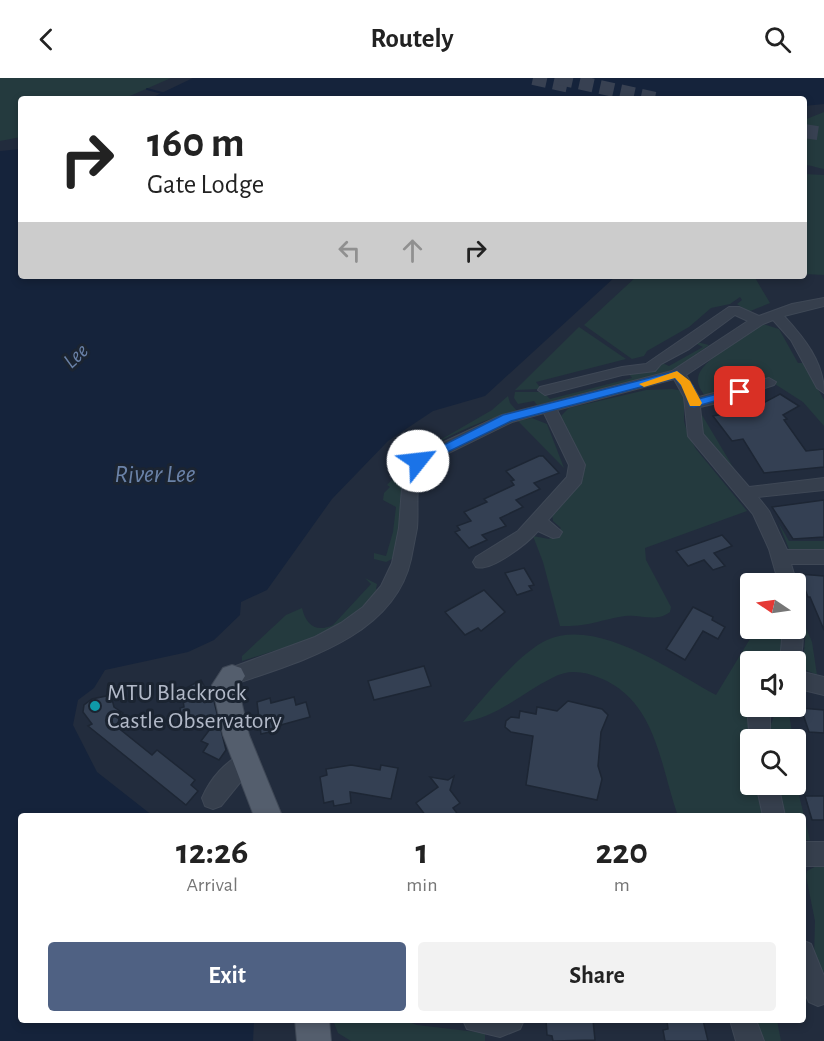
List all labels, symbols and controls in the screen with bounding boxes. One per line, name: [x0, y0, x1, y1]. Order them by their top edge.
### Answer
icon: back: [30, 23, 63, 56]
icon: search: [761, 23, 794, 56]
text: Routely: [370, 25, 454, 52]
icon: right: [48, 120, 126, 198]
text: 160 m: [147, 122, 245, 164]
text: Gate Lodge: [147, 171, 264, 198]
icon: left: [333, 234, 366, 267]
icon: ahead: [396, 234, 429, 267]
icon: right: [459, 234, 492, 267]
water label: Lee: [59, 339, 92, 372]
pin: [714, 366, 765, 417]
icon: arrive: [723, 375, 756, 408]
position arrow: [386, 429, 450, 493]
water label: River Lee: [114, 461, 196, 487]
north arrow: [740, 573, 806, 639]
map controls: [740, 573, 806, 795]
button: sound: [740, 651, 806, 717]
place label: MTU Blackrock Castle Observatory: [107, 681, 282, 733]
marker: MTU Blackrock Castle Observatory: [88, 699, 102, 713]
button: search: [740, 729, 806, 795]
text: 12:26: [176, 834, 248, 870]
text: 1: [415, 834, 428, 870]
text: 220: [595, 834, 648, 870]
text: Arrival: [186, 875, 238, 895]
text: min: [406, 875, 438, 895]
text: m: [614, 875, 630, 895]
button: Exit: [48, 942, 406, 1011]
button: Share: [418, 942, 776, 1011]

